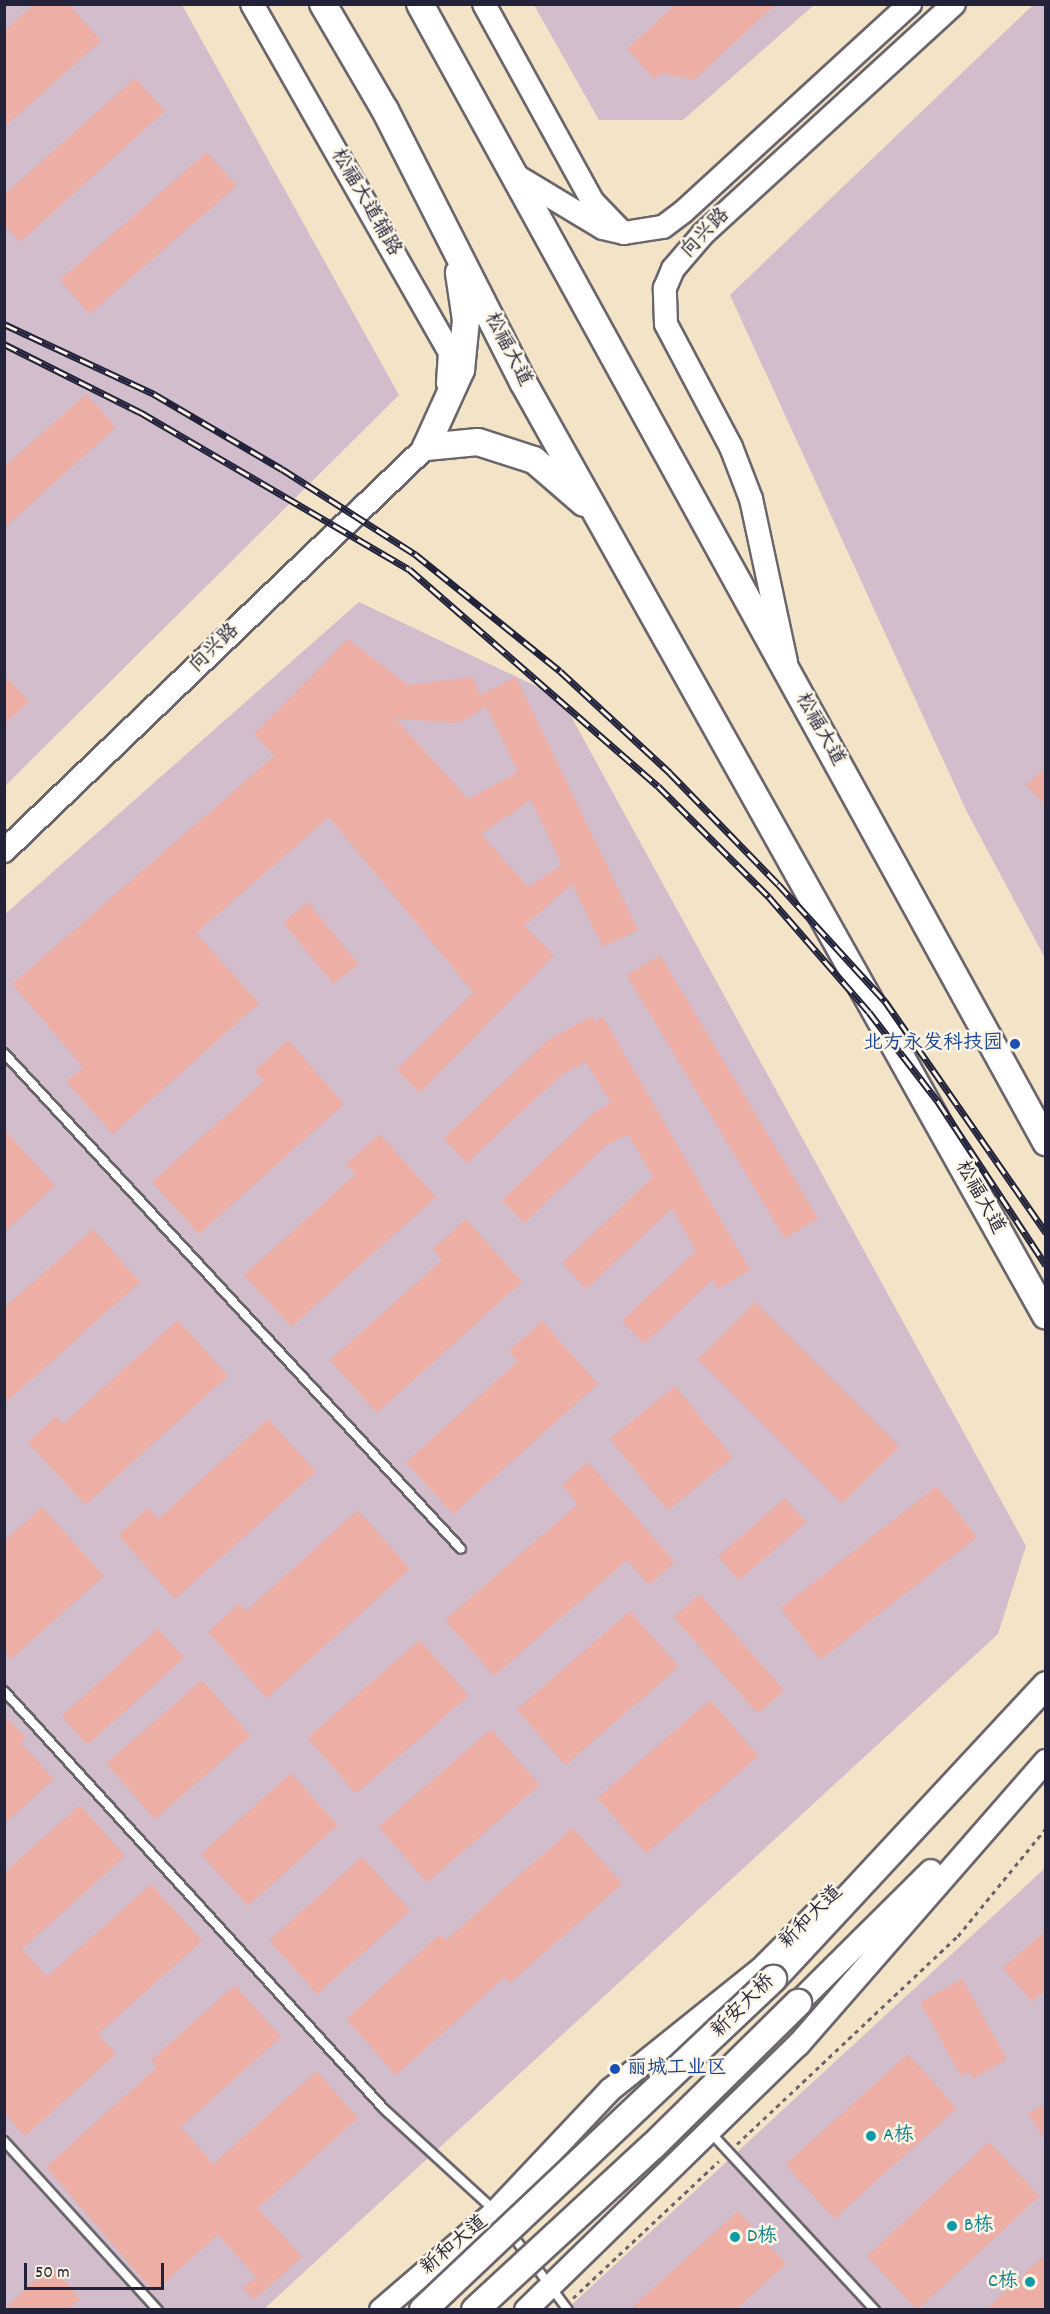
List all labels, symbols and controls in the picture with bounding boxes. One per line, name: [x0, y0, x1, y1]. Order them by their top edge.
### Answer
street label: 松福大道辅路: [325, 145, 405, 261]
street label: 向兴路: [677, 204, 735, 264]
street label: 松福大道: [478, 309, 536, 391]
street label: 向兴路: [185, 620, 245, 678]
street label: 松福大道: [789, 689, 849, 771]
place label: 北方永发科技园: [863, 1032, 1003, 1056]
marker: 北方永发科技园: [1008, 1037, 1022, 1051]
street label: 松福大道: [949, 1157, 1009, 1239]
street label: 新和大道: [775, 1881, 849, 1955]
street label: 新安大桥: [707, 1970, 781, 2044]
place label: 丽城工业区: [627, 2057, 727, 2081]
marker: 丽城工业区: [608, 2062, 622, 2076]
place label: A栋: [883, 2124, 914, 2148]
marker: A栋: [864, 2129, 878, 2143]
street label: 新和大道: [417, 2211, 493, 2281]
place label: B栋: [964, 2214, 993, 2238]
marker: B栋: [945, 2219, 959, 2233]
place label: D栋: [747, 2225, 777, 2249]
marker: D栋: [728, 2230, 742, 2244]
scale bar: [27, 2251, 166, 2289]
text: 50 m: [35, 2261, 70, 2286]
place label: C栋: [988, 2270, 1018, 2294]
marker: C栋: [1023, 2275, 1037, 2289]

